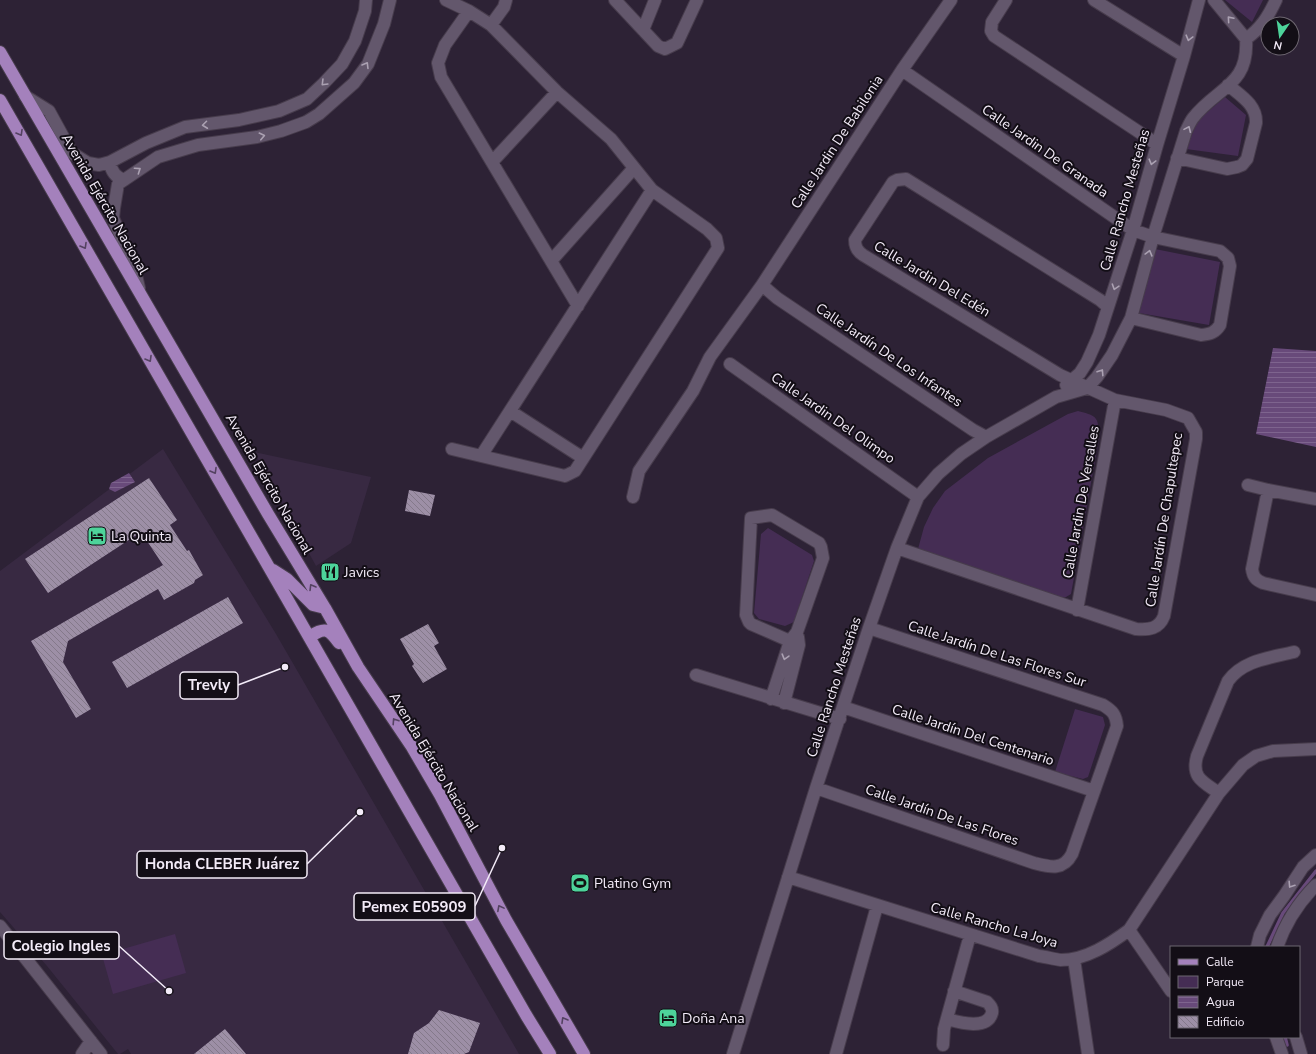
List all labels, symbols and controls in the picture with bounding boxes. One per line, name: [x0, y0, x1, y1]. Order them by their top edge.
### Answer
one-way arrow: [1228, 16, 1235, 24]
north arrow: [1260, 16, 1300, 56]
one-way arrow: [1185, 34, 1194, 41]
text: N: [1272, 37, 1284, 53]
one-way arrow: [362, 62, 369, 69]
street label: Calle Jardin De Babilonia: [787, 71, 887, 213]
one-way arrow: [321, 78, 329, 86]
street label: Calle Jardin De Granada: [978, 100, 1112, 202]
one-way arrow: [201, 120, 208, 129]
one-way arrow: [1183, 125, 1191, 132]
street label: Calle Rancho Mesteñas: [1096, 127, 1154, 273]
one-way arrow: [15, 129, 22, 136]
street label: Avenida Ejército Nacional: [57, 130, 153, 278]
one-way arrow: [258, 132, 265, 141]
one-way arrow: [1148, 159, 1157, 166]
one-way arrow: [134, 168, 141, 175]
street label: Calle Jardin Del Edén: [870, 237, 994, 321]
one-way arrow: [80, 242, 87, 249]
one-way arrow: [1144, 249, 1153, 256]
one-way arrow: [1111, 283, 1120, 290]
street label: Calle Jardín De Los Infantes: [812, 299, 966, 411]
one-way arrow: [145, 354, 152, 362]
street label: Calle Jardin Del Olimpo: [767, 368, 899, 468]
one-way arrow: [1096, 369, 1103, 376]
street label: Avenida Ejército Nacional: [221, 410, 317, 558]
street label: Calle Jardin De Versalles: [1058, 424, 1104, 580]
street label: Calle Jardín De Chapultepec: [1141, 431, 1187, 609]
one-way arrow: [210, 467, 217, 474]
hotel icon: La Quinta: [86, 525, 108, 547]
place label: La Quinta: [111, 527, 172, 546]
restaurant icon: Javics: [319, 561, 341, 583]
place label: Javics: [343, 563, 380, 582]
one-way arrow: [310, 584, 317, 591]
street label: Calle Rancho Mesteñas: [802, 614, 866, 760]
street label: Calle Jardín De Las Flores Sur: [906, 616, 1088, 692]
one-way arrow: [781, 653, 790, 660]
callout: Trevly: [180, 672, 238, 699]
text: Trevly: [188, 675, 230, 695]
street label: Avenida Ejército Nacional: [385, 689, 484, 836]
street label: Calle Jardín Del Centenario: [890, 700, 1057, 770]
one-way arrow: [392, 718, 400, 725]
street label: Calle Jardín De Las Flores: [863, 780, 1022, 850]
callout: Honda CLEBER Juárez: [137, 851, 307, 878]
text: Honda CLEBER Juárez: [145, 854, 299, 874]
sports icon: Platino Gym: [569, 872, 591, 894]
place label: Platino Gym: [594, 874, 671, 893]
one-way arrow: [1289, 880, 1296, 887]
callout: Pemex E05909: [354, 893, 475, 920]
text: Pemex E05909: [362, 897, 466, 917]
street label: Calle Rancho La Joya: [928, 898, 1060, 952]
one-way arrow: [497, 904, 504, 912]
callout: Colegio Ingles: [4, 932, 119, 959]
text: Colegio Ingles: [12, 936, 110, 956]
legend: [1170, 946, 1300, 1038]
text: Calle: [1206, 954, 1234, 970]
text: Parque: [1206, 974, 1244, 990]
text: Agua: [1206, 994, 1235, 1010]
hotel icon: Doña Ana: [657, 1007, 679, 1029]
place label: Doña Ana: [682, 1009, 745, 1028]
text: Edificio: [1206, 1014, 1245, 1030]
one-way arrow: [562, 1017, 569, 1024]

